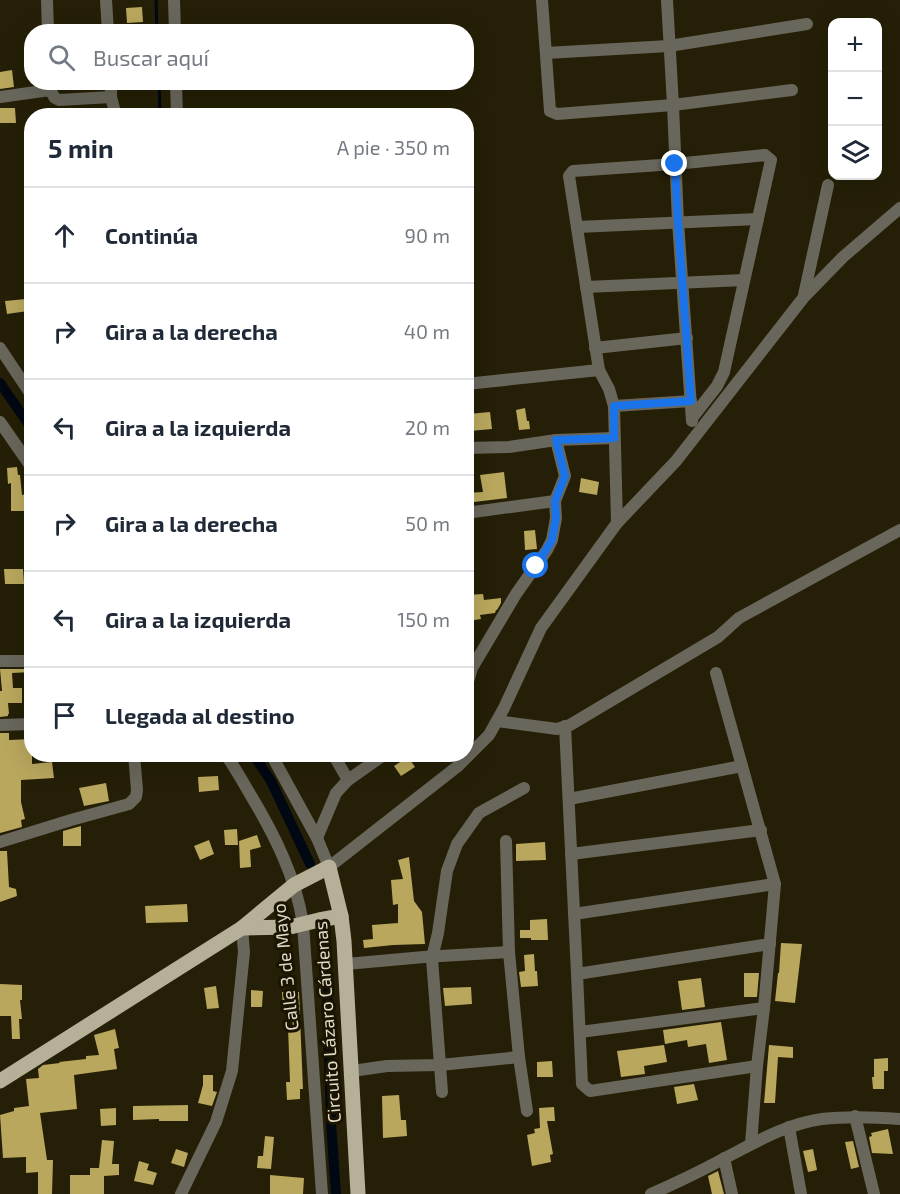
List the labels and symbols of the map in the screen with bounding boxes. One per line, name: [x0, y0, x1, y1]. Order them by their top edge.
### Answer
route end: [661, 150, 687, 176]
route start: [522, 552, 548, 578]
street label: Calle 3 de Mayo: [267, 902, 303, 1032]
street label: Circuito Lázaro Cárdenas: [309, 920, 345, 1124]

